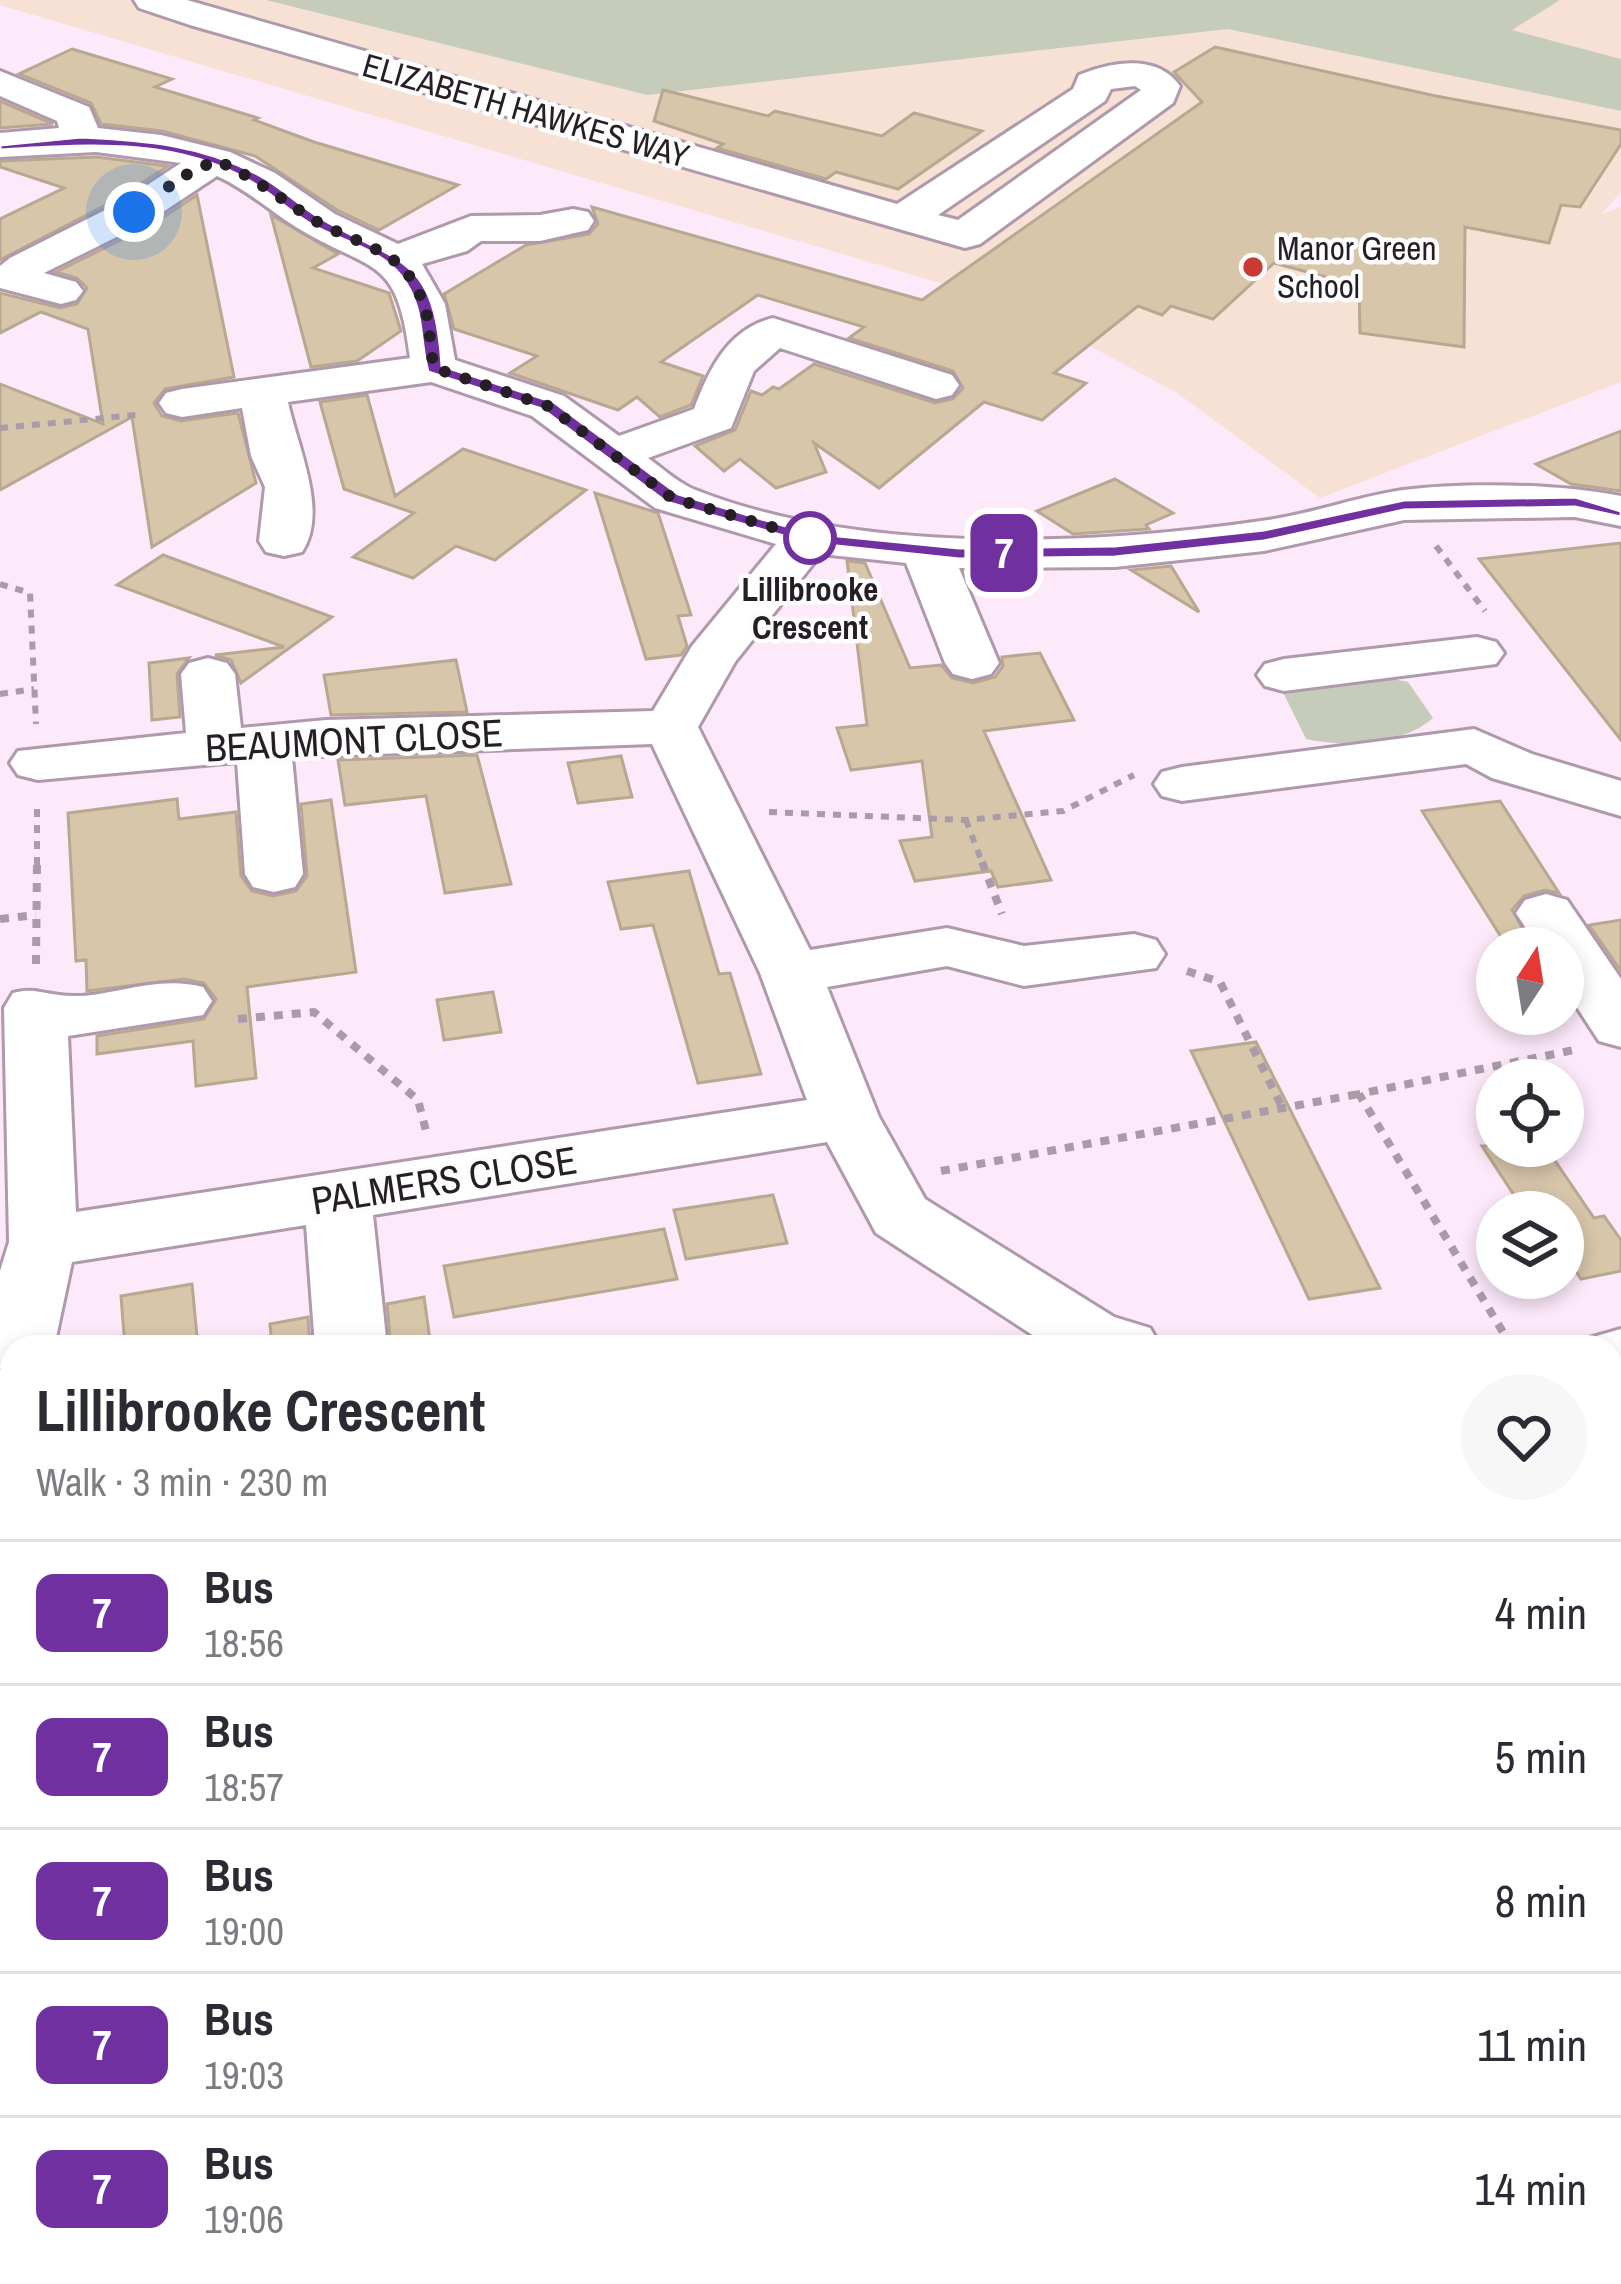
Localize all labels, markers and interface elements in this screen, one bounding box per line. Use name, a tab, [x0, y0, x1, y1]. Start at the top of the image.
street label: ELIZABETH HAWKES WAY	[358, 42, 694, 178]
your location	[104, 182, 164, 242]
place label: Manor Green School	[1277, 226, 1436, 308]
marker: Manor Green School	[1240, 254, 1266, 280]
marker: Lillibrooke Crescent	[785, 513, 835, 563]
line badge: 7	[965, 514, 1043, 592]
text: 7	[994, 525, 1014, 581]
place label: Lillibrooke Crescent	[742, 567, 878, 649]
street label: BEAUMONT CLOSE	[204, 706, 504, 774]
north arrow	[1476, 927, 1584, 1035]
map controls	[1476, 927, 1584, 1299]
button: locate	[1476, 1059, 1584, 1167]
street label: PALMERS CLOSE	[308, 1133, 580, 1227]
button: layers	[1476, 1191, 1584, 1299]
text: Lillibrooke Crescent	[36, 1372, 485, 1449]
button: heart	[1461, 1374, 1587, 1500]
text: Walk · 3 min · 230 m	[36, 1456, 328, 1508]
text: Bus	[204, 1556, 274, 1617]
text: 4 min	[1495, 1582, 1587, 1643]
text: 7	[92, 1585, 112, 1641]
text: 18:56	[204, 1617, 284, 1669]
text: Bus	[204, 1700, 274, 1761]
text: 5 min	[1495, 1726, 1587, 1787]
text: 7	[92, 1729, 112, 1785]
text: 18:57	[204, 1761, 284, 1813]
text: Bus	[204, 1844, 274, 1905]
text: 8 min	[1495, 1870, 1587, 1931]
text: 7	[92, 1873, 112, 1929]
text: 19:00	[204, 1905, 284, 1957]
text: Bus	[204, 1988, 274, 2049]
text: 11 min	[1477, 2014, 1587, 2075]
text: 7	[92, 2017, 112, 2073]
text: 19:03	[204, 2049, 284, 2101]
text: Bus	[204, 2132, 274, 2193]
text: 14 min	[1474, 2158, 1587, 2219]
text: 7	[92, 2161, 112, 2217]
text: 19:06	[204, 2193, 284, 2245]

